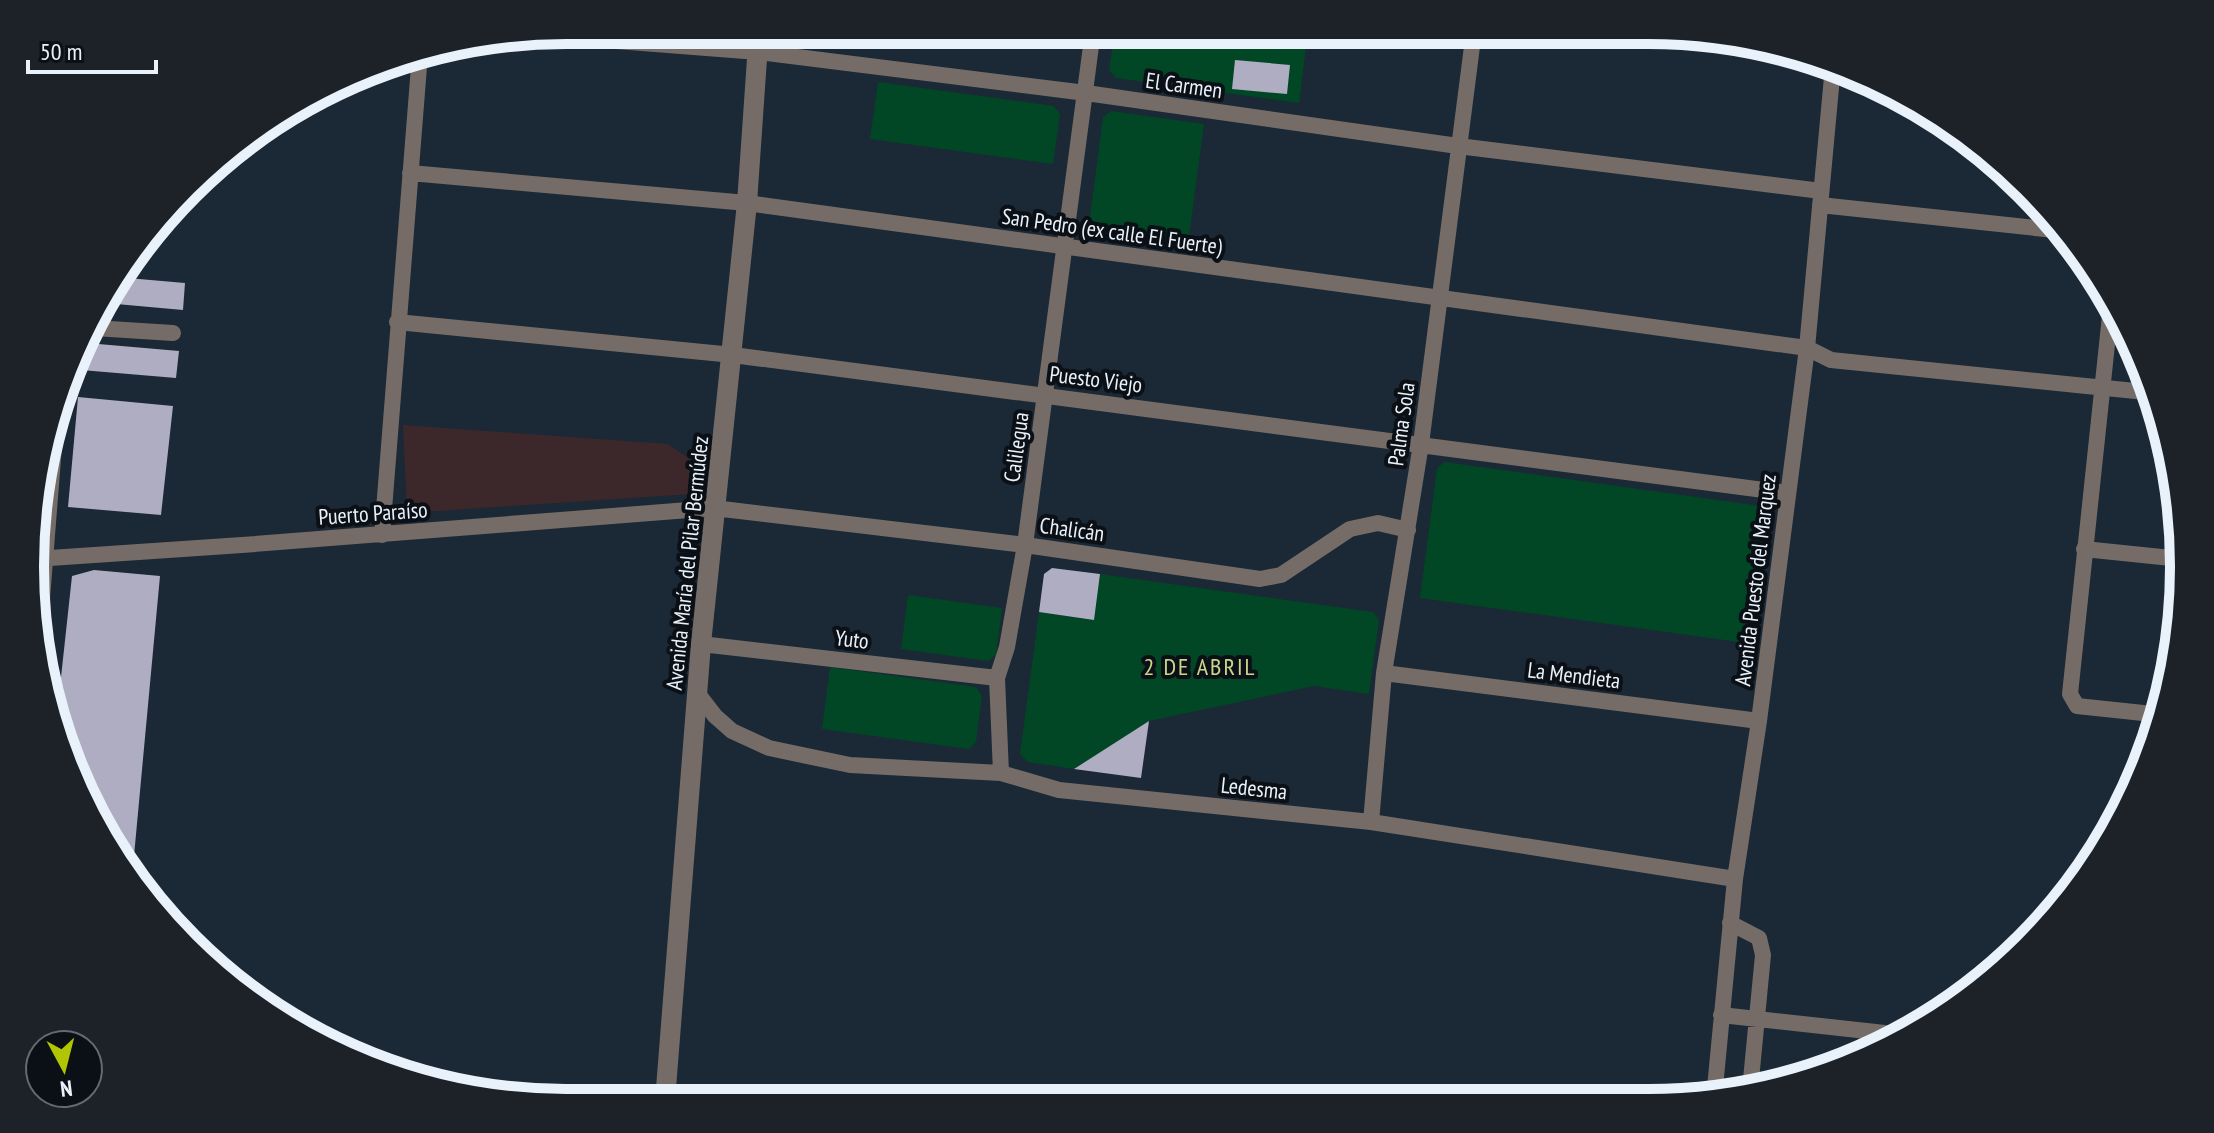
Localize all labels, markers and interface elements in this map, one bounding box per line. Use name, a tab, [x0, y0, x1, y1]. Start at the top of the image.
scale bar	[28, 24, 156, 74]
text: 50 m	[40, 36, 82, 67]
street label: El Carmen	[1144, 66, 1224, 104]
street label: San Pedro (ex calle El Fuerte)	[1000, 202, 1225, 260]
street label: Puesto Viejo	[1048, 359, 1144, 399]
street label: Palma Sola	[1381, 381, 1421, 467]
street label: Calilegua	[997, 410, 1035, 484]
street label: Avenida María del Pilar Bermúdez	[660, 435, 714, 691]
street label: Avenida Puesto del Marquez	[1728, 472, 1782, 688]
street label: Puerto Paraíso	[318, 495, 428, 531]
street label: Chalicán	[1038, 511, 1106, 547]
street label: Yuto	[834, 623, 870, 655]
district label: 2 DE ABRIL	[1144, 651, 1256, 682]
street label: La Mendieta	[1526, 655, 1622, 695]
street label: Ledesma	[1220, 771, 1288, 805]
north arrow	[24, 1029, 104, 1109]
text: N	[59, 1074, 74, 1103]

